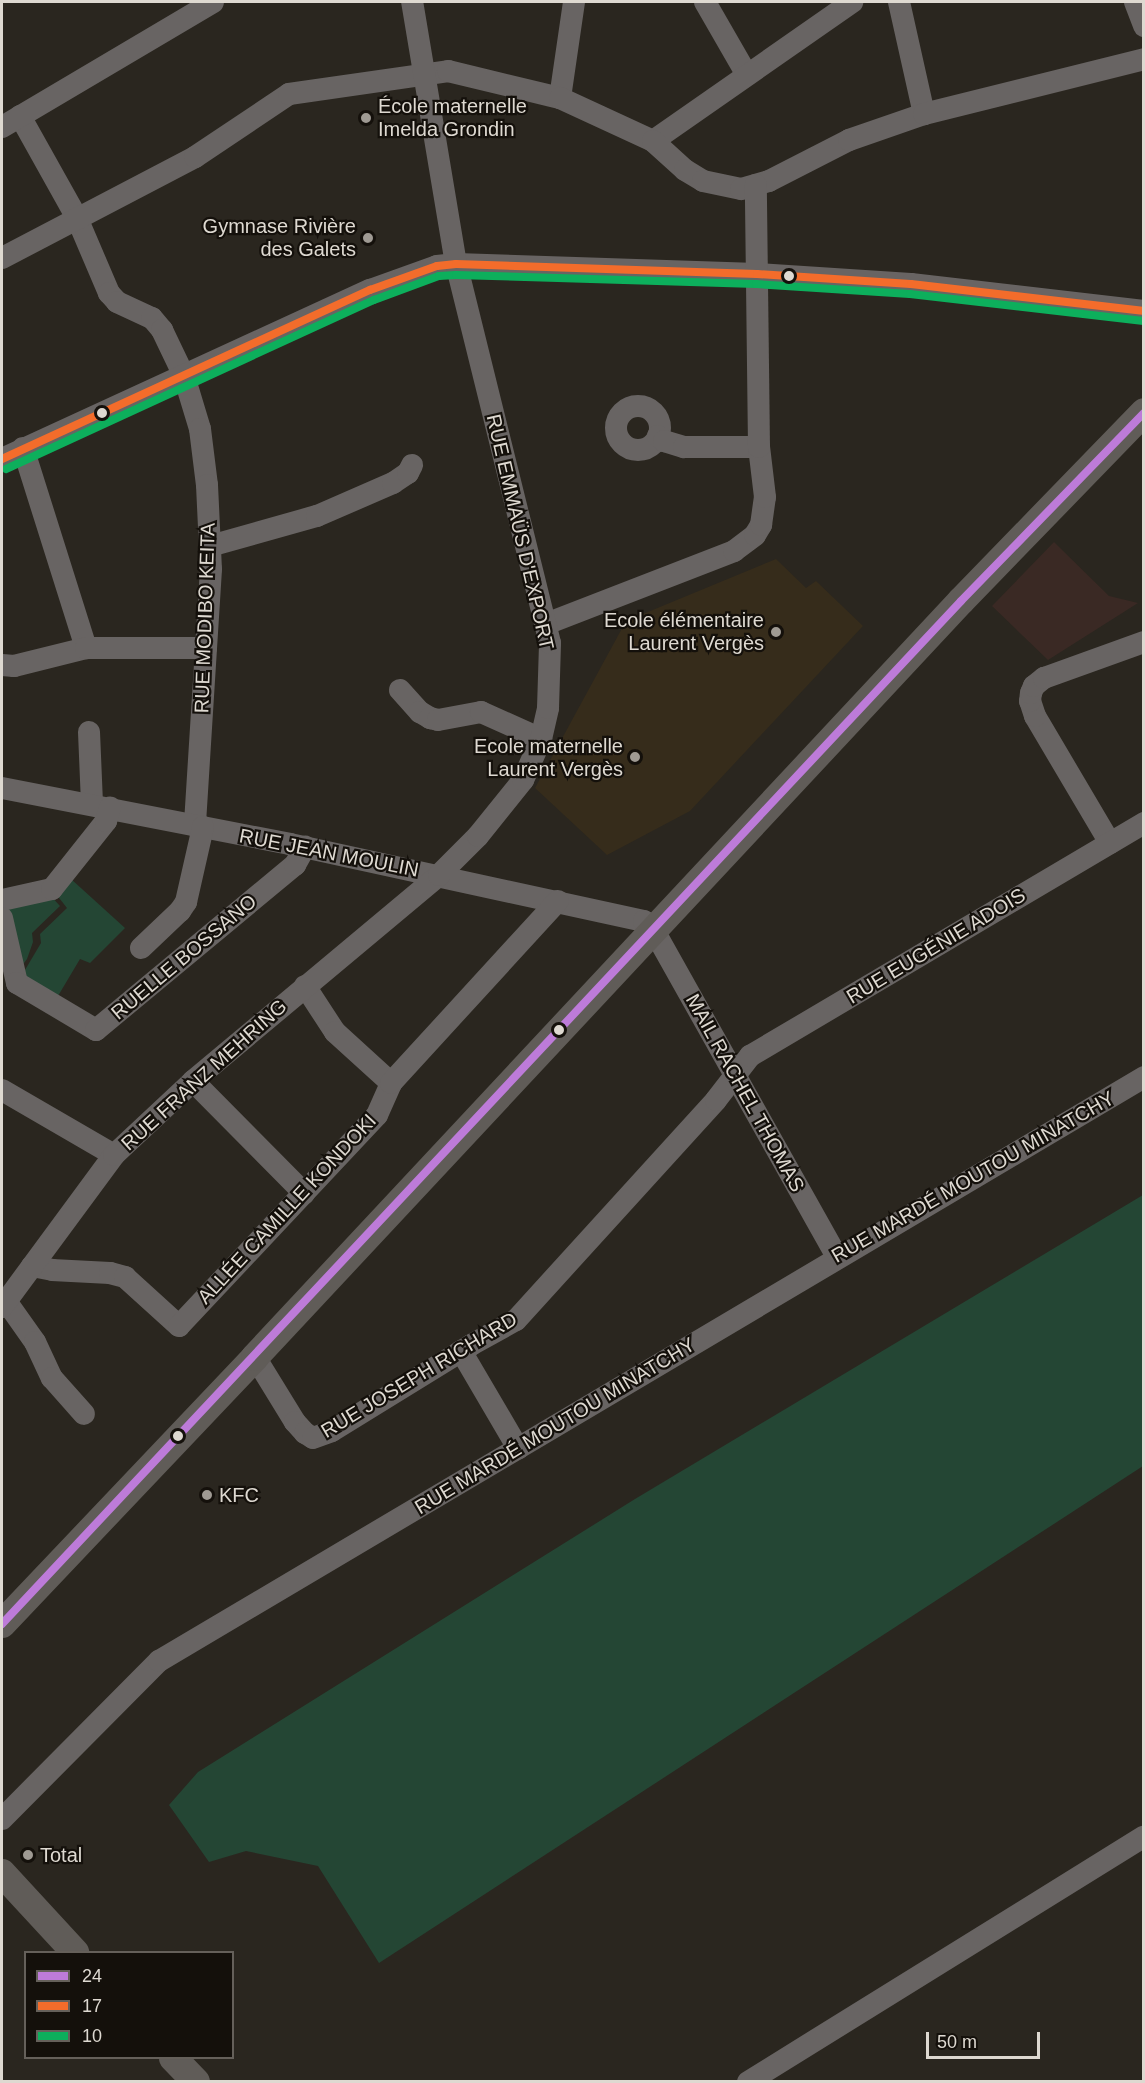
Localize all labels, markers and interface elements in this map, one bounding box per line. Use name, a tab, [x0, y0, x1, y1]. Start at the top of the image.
place label: École maternelle Imelda Grondin	[378, 94, 527, 141]
marker: École maternelle Imelda Grondin	[359, 111, 373, 125]
place label: Gymnase Rivière des Galets	[203, 214, 356, 261]
marker: Gymnase Rivière des Galets	[361, 231, 375, 245]
unlabelled marker	[783, 270, 795, 282]
unlabelled marker	[96, 407, 108, 419]
street label: RUE EMMAÜS D'EXPORT	[481, 412, 559, 652]
street label: RUE MODIBO KEITA	[190, 522, 220, 714]
place label: Ecole élémentaire Laurent Vergès	[604, 608, 764, 655]
marker: Ecole élémentaire Laurent Vergès	[769, 625, 783, 639]
place label: Ecole maternelle Laurent Vergès	[474, 734, 623, 781]
marker: Ecole maternelle Laurent Vergès	[628, 750, 642, 764]
street label: RUE JEAN MOULIN	[237, 824, 421, 882]
street label: RUE EUGÉNIE ADOIS	[842, 883, 1030, 1009]
street label: RUELLE BOSSANO	[106, 889, 262, 1025]
street label: MAIL RACHEL THOMAS	[680, 989, 810, 1197]
street label: RUE FRANZ MEHRING	[116, 994, 292, 1156]
unlabelled marker	[553, 1024, 565, 1036]
street label: RUE MARDÉ MOUTOU MINATCHY	[827, 1086, 1119, 1268]
street label: ALLÉE CAMILLE KONDOKI	[193, 1109, 381, 1309]
street label: RUE JOSEPH RICHARD	[317, 1307, 521, 1443]
street label: RUE MARDÉ MOUTOU MINATCHY	[411, 1333, 699, 1519]
unlabelled marker	[172, 1430, 184, 1442]
place label: KFC	[219, 1483, 259, 1507]
marker: KFC	[200, 1488, 214, 1502]
place label: Total	[40, 1843, 82, 1867]
marker: Total	[21, 1848, 35, 1862]
legend	[24, 1951, 234, 2059]
text: 24	[82, 1966, 102, 1986]
text: 17	[82, 1996, 102, 2016]
scale bar	[929, 2020, 1043, 2058]
text: 10	[82, 2026, 102, 2046]
text: 50 m	[937, 2032, 977, 2052]

